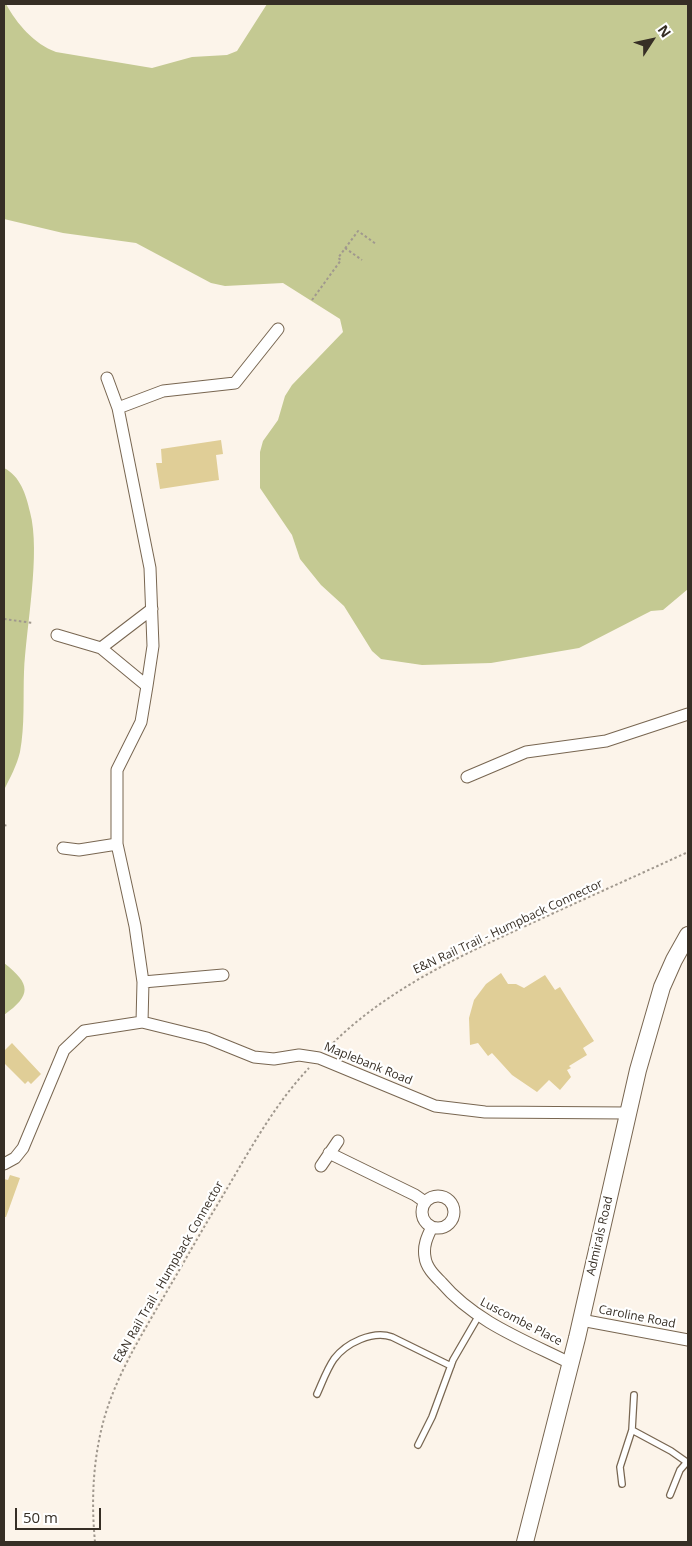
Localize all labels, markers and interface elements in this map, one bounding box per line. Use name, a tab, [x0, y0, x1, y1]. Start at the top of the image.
north arrow	[627, 15, 677, 65]
text: N	[654, 21, 676, 41]
street label: E&N Rail Trail - Humpback Connector	[411, 877, 605, 977]
street label: Maplebank Road	[322, 1040, 414, 1088]
street label: E&N Rail Trail - Humpback Connector	[111, 1179, 227, 1365]
street label: Admirals Road	[584, 1195, 616, 1277]
street label: Luscombe Place	[478, 1295, 564, 1349]
street label: Caroline Road	[597, 1302, 677, 1332]
scale bar	[18, 1498, 104, 1530]
text: 50 m	[23, 1507, 58, 1527]

